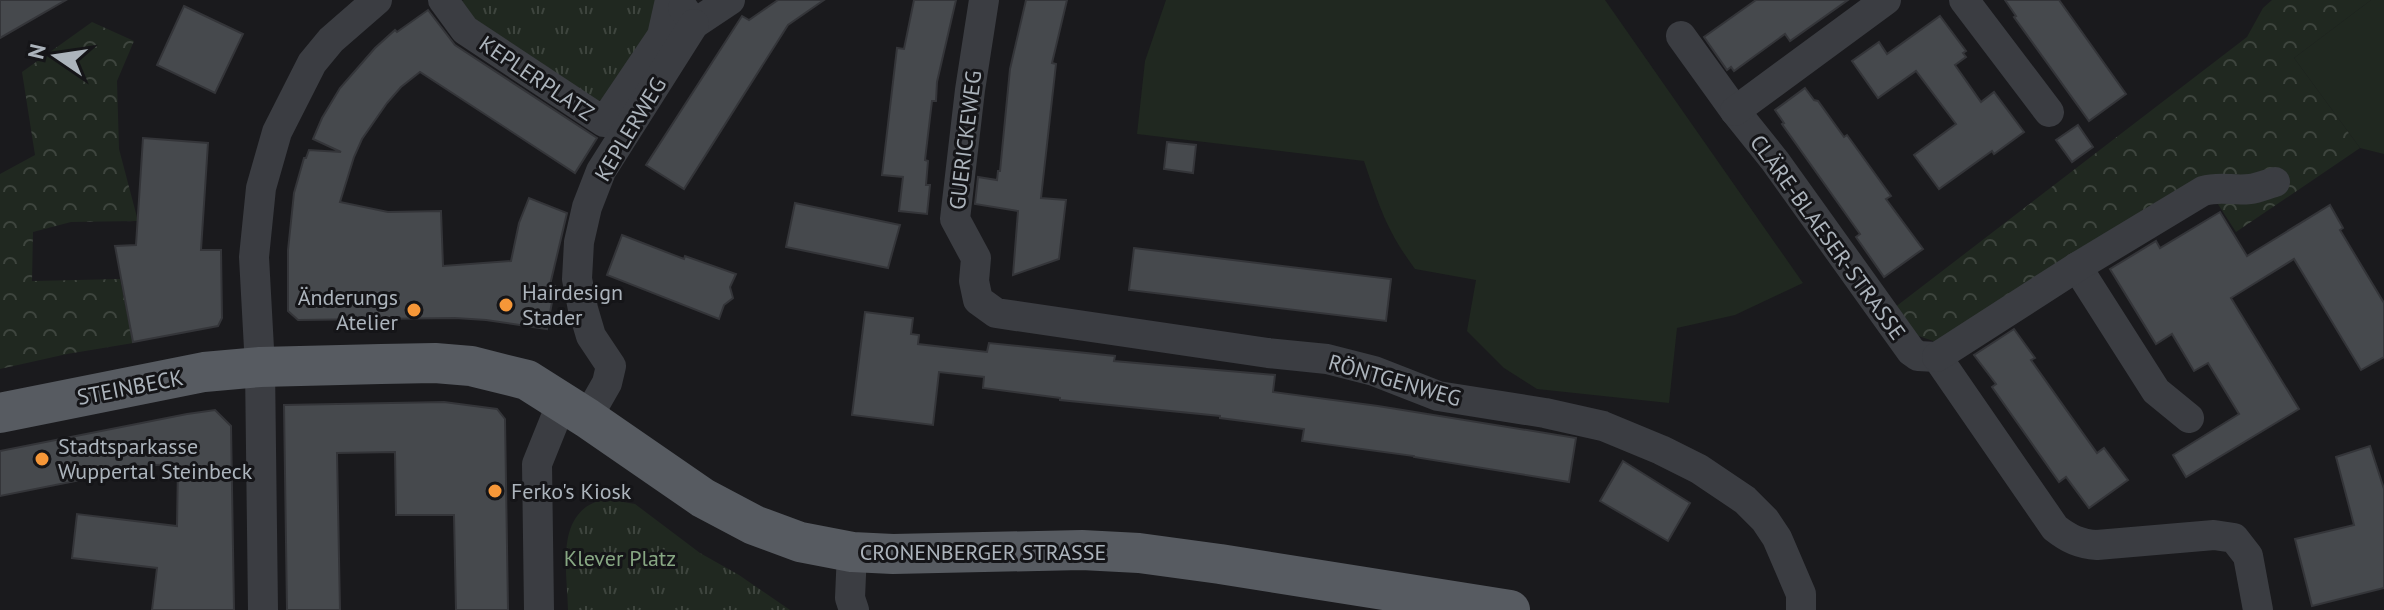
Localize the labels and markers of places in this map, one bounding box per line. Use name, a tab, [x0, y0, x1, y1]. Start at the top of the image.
place label: Hairdesign Stader	[522, 278, 623, 331]
place label: Änderungs Atelier	[298, 283, 399, 336]
marker: Hairdesign Stader	[497, 296, 515, 314]
marker: Änderungs Atelier	[405, 301, 423, 319]
place label: Stadtsparkasse Wuppertal Steinbeck	[58, 432, 253, 485]
marker: Stadtsparkasse Wuppertal Steinbeck	[33, 450, 51, 468]
place label: Ferko's Kiosk	[511, 477, 632, 505]
marker: Ferko's Kiosk	[486, 482, 504, 500]

